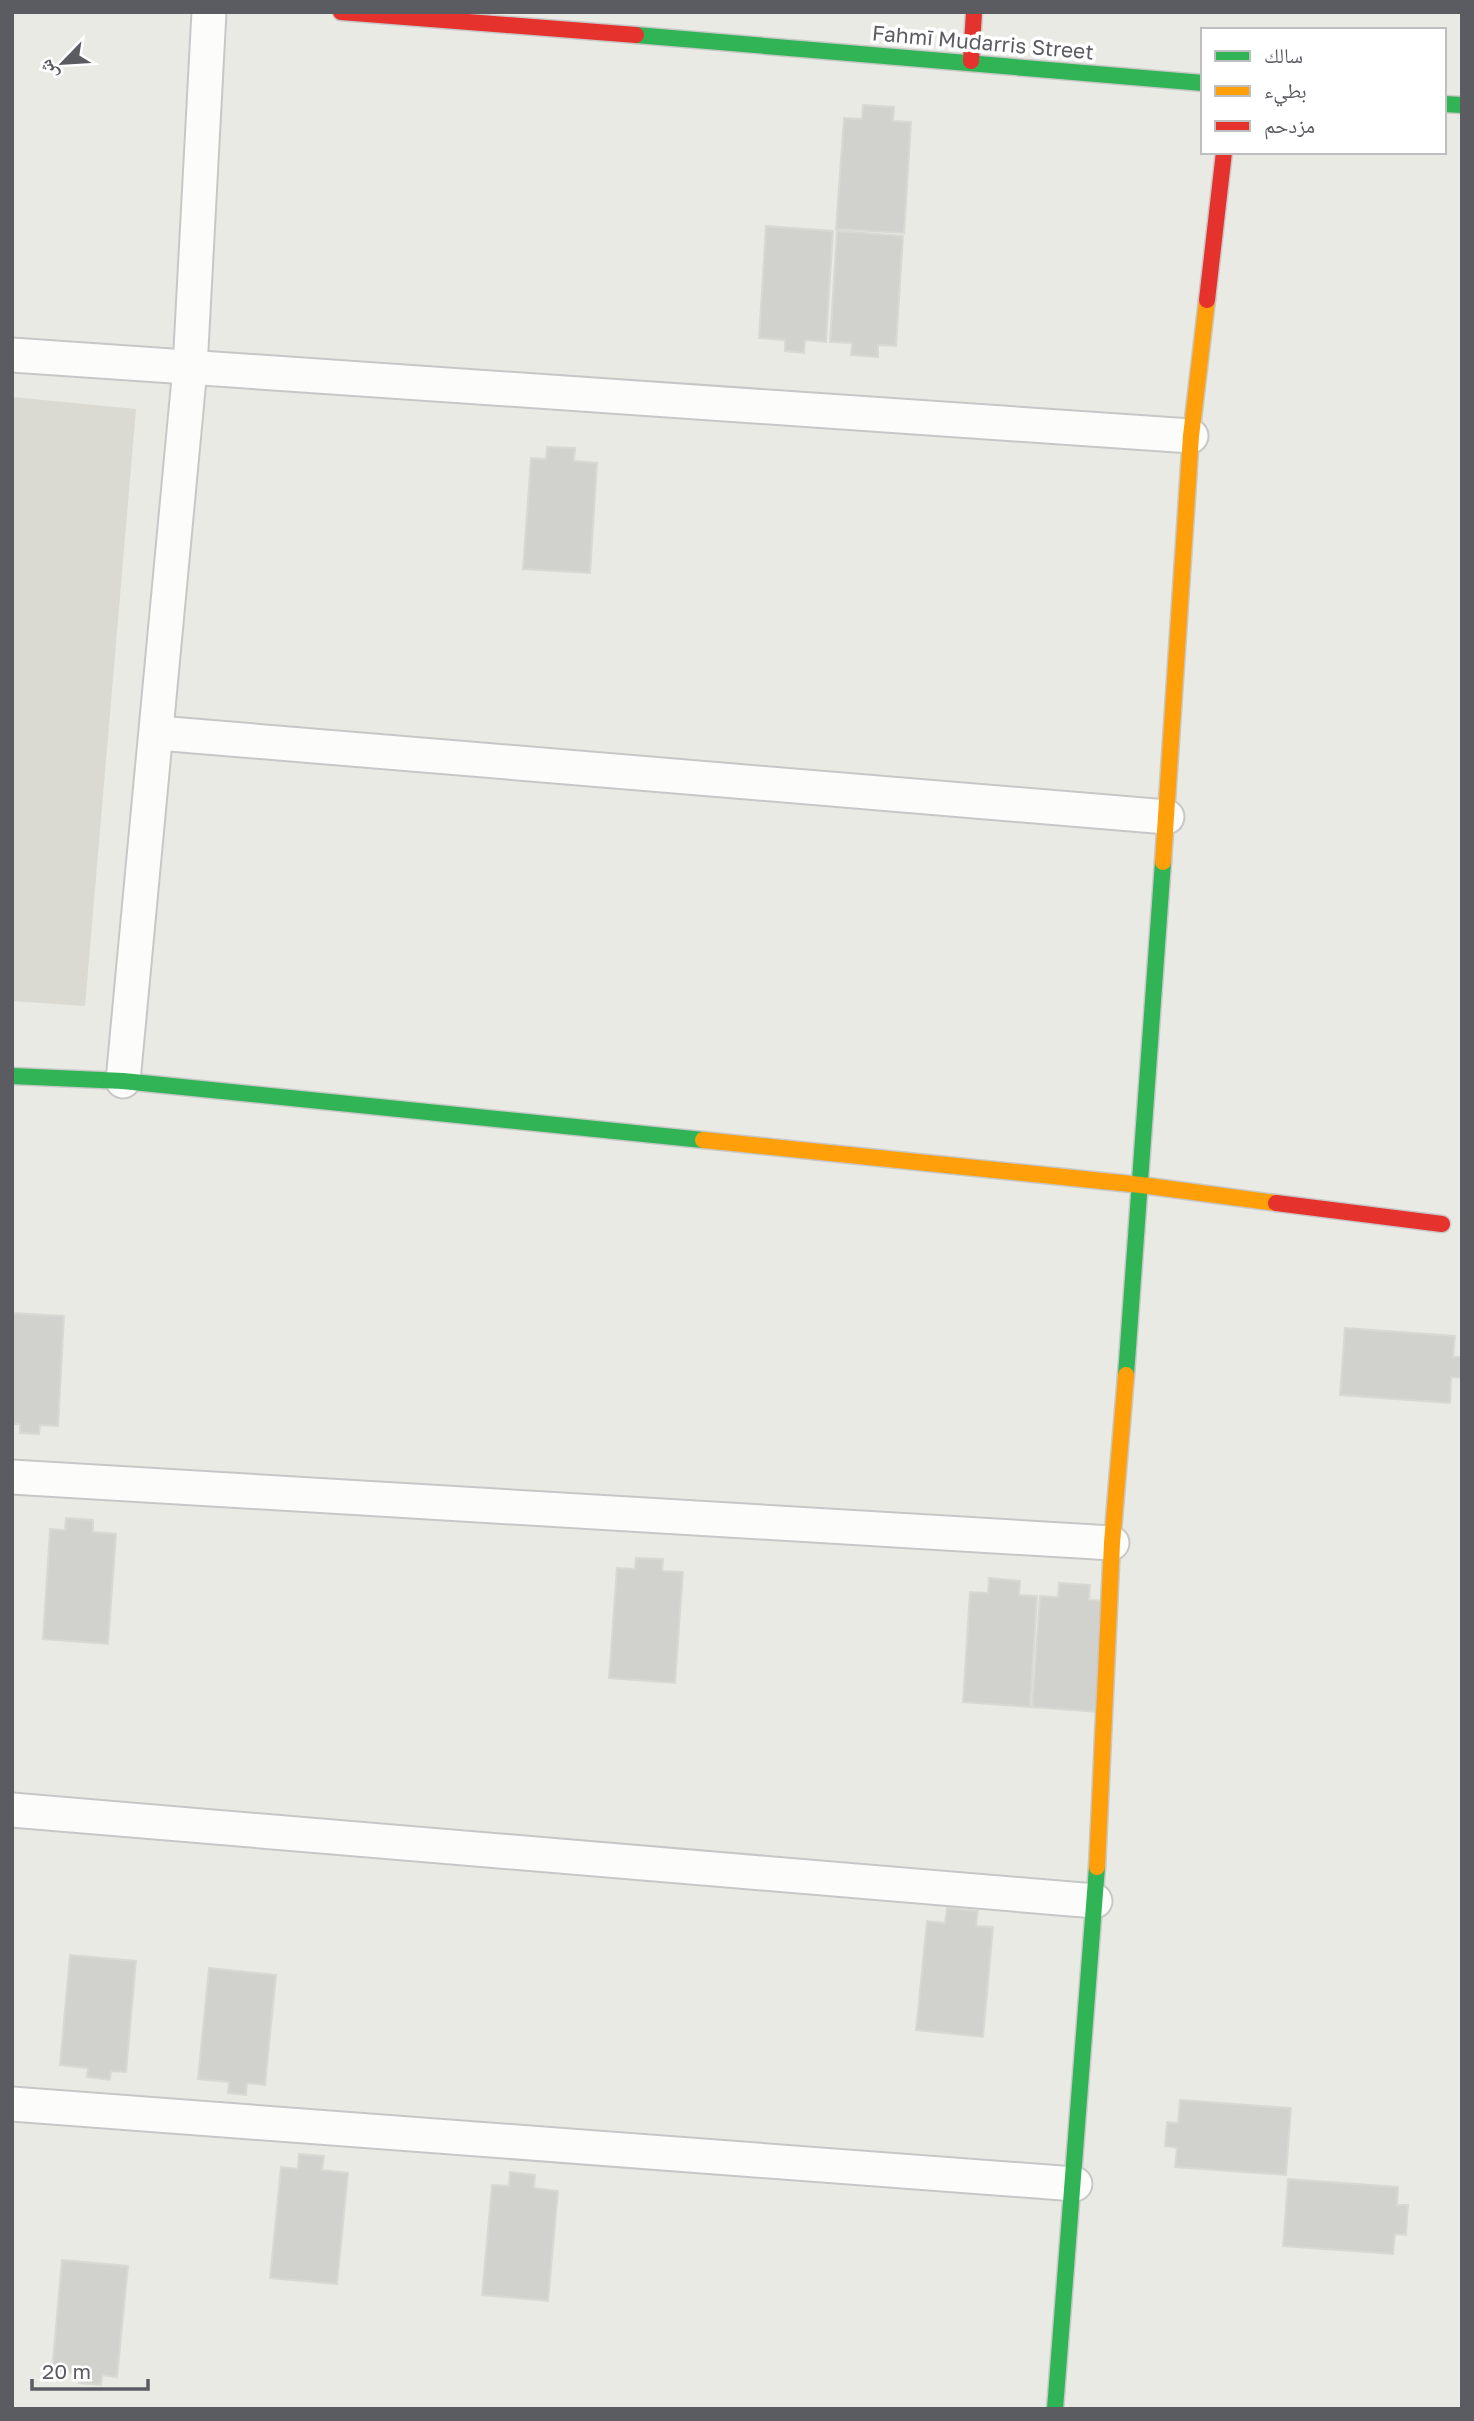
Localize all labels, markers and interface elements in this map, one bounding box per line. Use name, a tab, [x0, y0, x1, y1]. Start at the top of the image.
street label: Fahmī Mudarris Street	[871, 19, 1095, 65]
north arrow	[28, 28, 98, 98]
legend	[1201, 28, 1446, 154]
text: سالك	[1264, 42, 1303, 68]
text: ش	[32, 56, 63, 84]
text: بطيء	[1264, 77, 1307, 107]
text: مزدحم	[1264, 112, 1315, 140]
scale bar	[32, 2348, 147, 2392]
text: 20 m	[42, 2358, 91, 2384]

